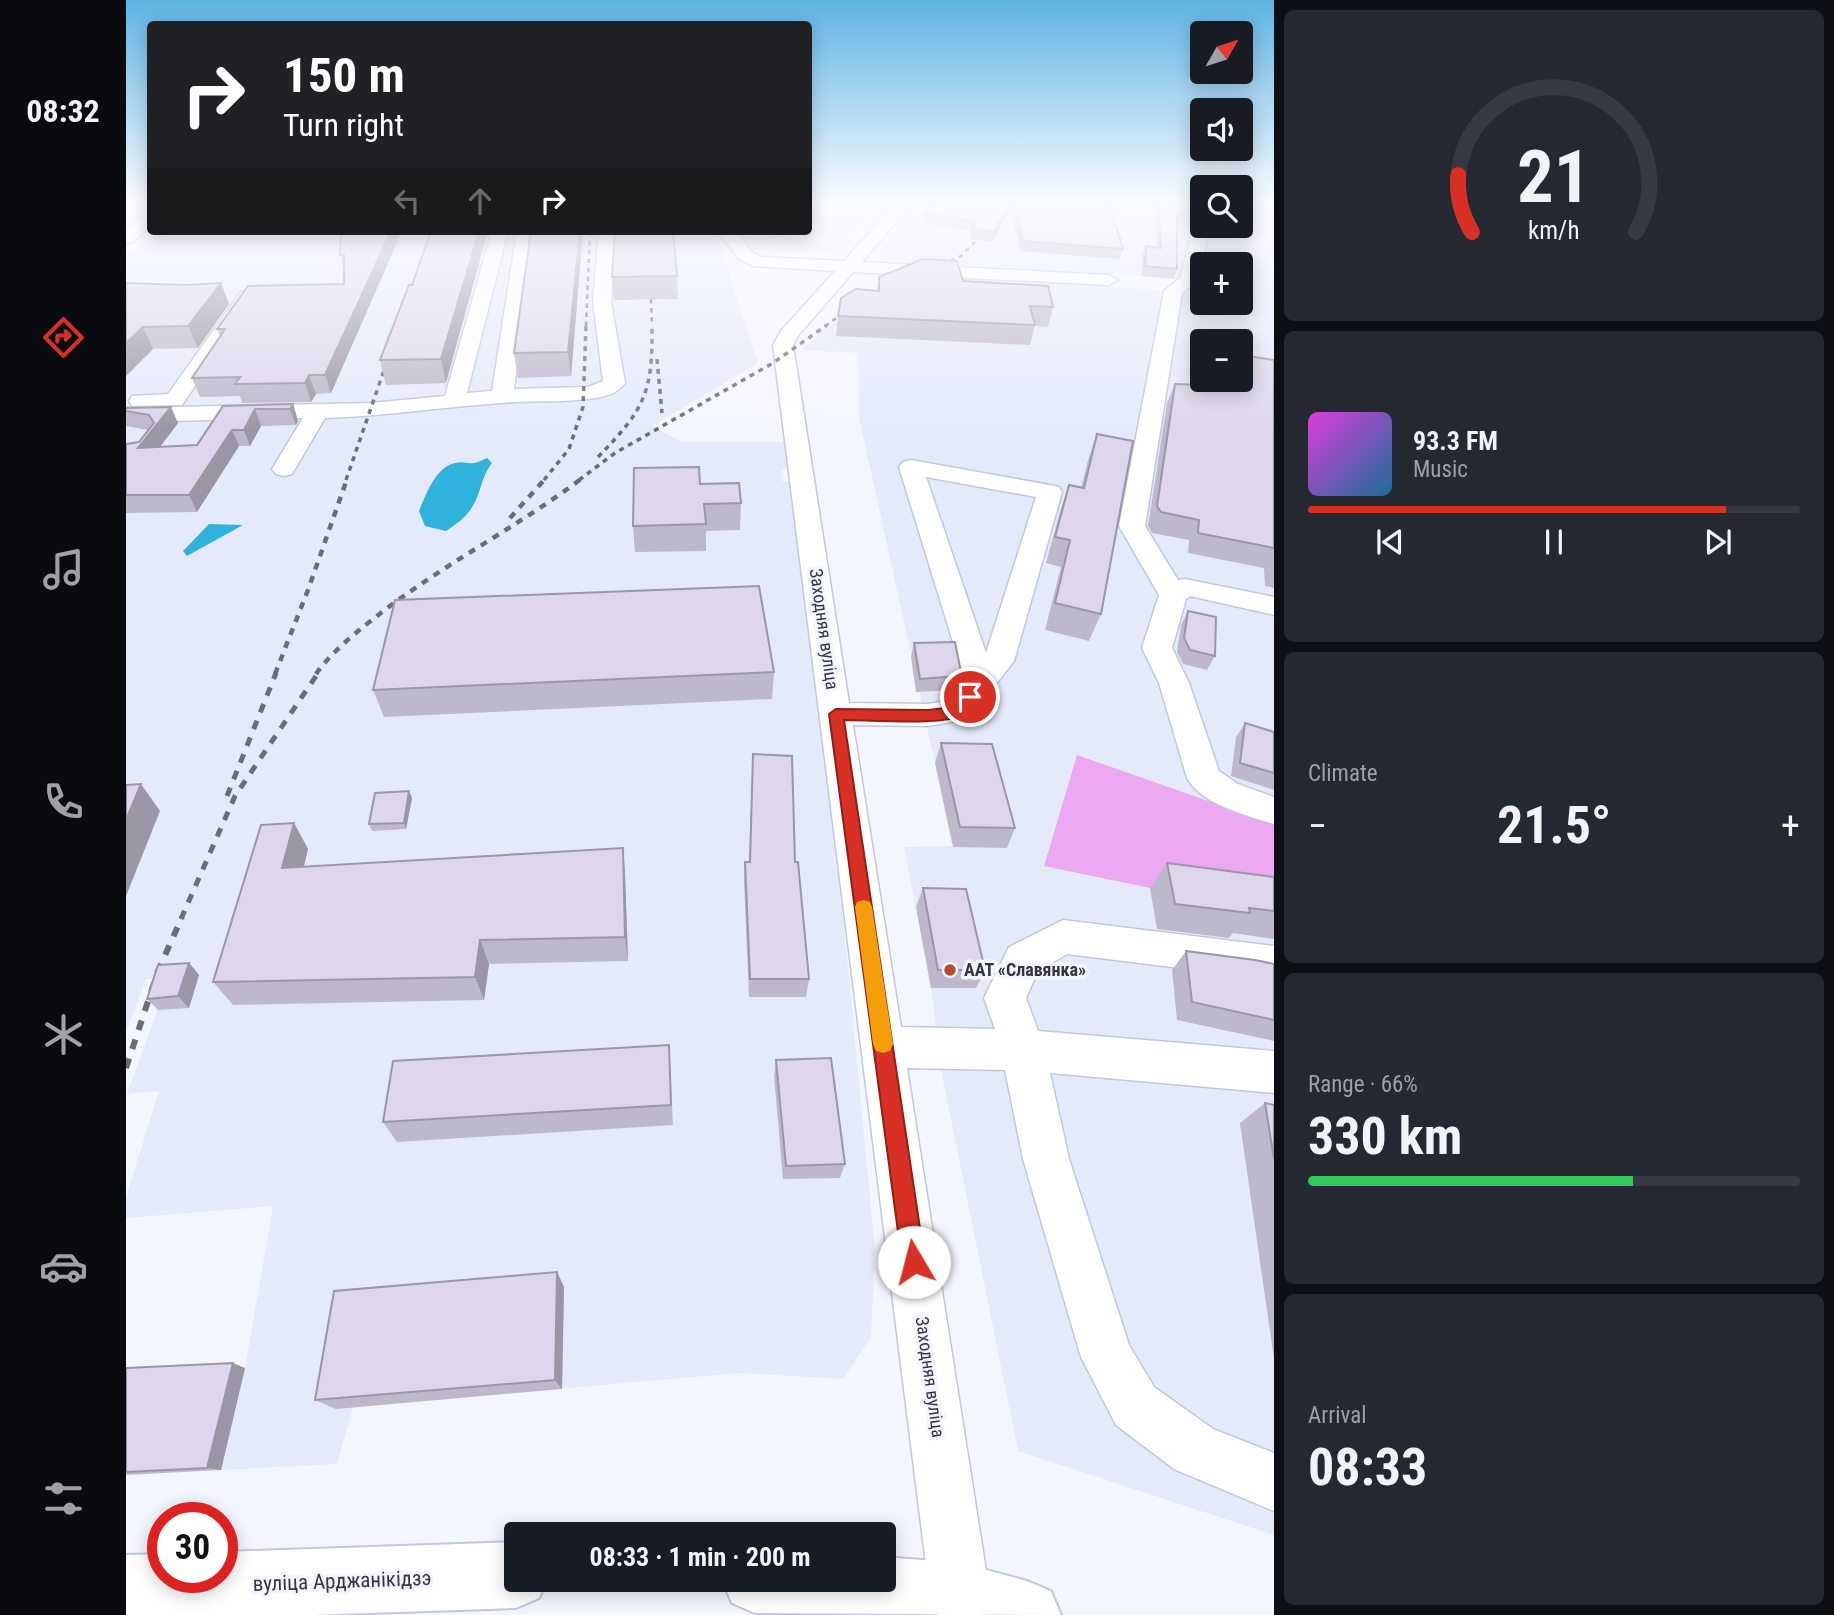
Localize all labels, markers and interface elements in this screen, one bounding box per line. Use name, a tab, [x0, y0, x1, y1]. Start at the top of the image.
north arrow	[1190, 21, 1253, 84]
map controls	[1190, 21, 1253, 392]
text: 150 m	[283, 47, 405, 104]
icon: right	[168, 49, 259, 140]
text: 08:32	[26, 92, 100, 130]
button: sound	[1190, 98, 1253, 161]
text: Turn right	[283, 106, 404, 144]
text: 21	[1517, 134, 1591, 220]
button: search	[1190, 175, 1253, 238]
icon: left	[388, 182, 426, 220]
icon: ahead	[461, 182, 499, 220]
icon: right	[534, 182, 572, 220]
text: km/h	[1528, 215, 1580, 244]
button: +	[1190, 252, 1253, 315]
icon: directions	[39, 313, 88, 362]
button: −	[1190, 329, 1253, 392]
text: 93.3 FM	[1413, 426, 1498, 456]
text: Music	[1413, 456, 1468, 483]
icon: previous	[1371, 523, 1409, 561]
icon: pause	[1535, 523, 1573, 561]
icon: next	[1699, 523, 1737, 561]
icon: music	[39, 545, 88, 594]
street label: Заходняя вуліца	[806, 567, 843, 691]
pin	[940, 667, 1000, 727]
icon: arrive	[951, 678, 989, 716]
text: Climate	[1308, 760, 1378, 787]
icon: phone	[39, 777, 88, 826]
text: 21.5°	[1497, 795, 1611, 856]
text: −	[1308, 804, 1327, 848]
text: +	[1781, 804, 1800, 848]
place label: ААТ «Славянка»	[964, 959, 1086, 980]
marker: ААТ «Славянка»	[942, 962, 958, 978]
icon: climate	[39, 1010, 88, 1059]
text: Range · 66%	[1308, 1071, 1418, 1098]
text: 330 km	[1308, 1106, 1462, 1167]
position arrow	[877, 1225, 951, 1299]
icon: car	[39, 1242, 88, 1291]
street label: Заходняя вуліца	[912, 1315, 949, 1439]
text: Arrival	[1308, 1402, 1367, 1429]
text: 08:33	[1308, 1437, 1427, 1498]
icon: filters	[39, 1474, 88, 1523]
speed limit sign: 30	[147, 1502, 238, 1593]
text: 08:33 · 1 min · 200 m	[590, 1542, 810, 1572]
street label: вуліца Арджанікідзэ	[252, 1566, 432, 1596]

